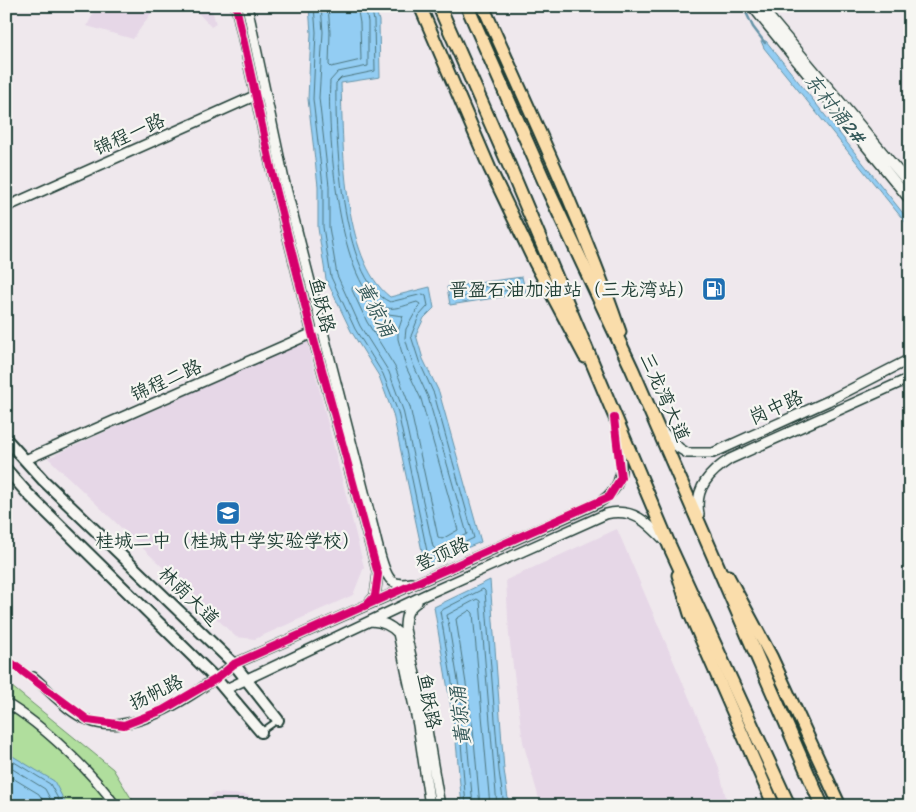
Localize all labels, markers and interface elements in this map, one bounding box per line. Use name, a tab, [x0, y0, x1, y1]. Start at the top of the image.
water label: 东村涌2#	[799, 68, 872, 150]
street label: 锦程一路	[90, 108, 168, 160]
street label: 鱼跃路	[304, 275, 340, 335]
fuel station icon: 晋盈石油加油站（三龙湾站）	[701, 276, 727, 302]
water label: 黄猄涌	[351, 277, 401, 342]
place label: 晋盈石油加油站（三龙湾站）	[449, 278, 696, 301]
street label: 三龙湾大道	[635, 349, 695, 445]
street label: 锦程二路	[127, 354, 205, 406]
street label: 岗中路	[745, 385, 807, 429]
school or university icon: 桂城二中（桂城中学实验学校）	[215, 500, 241, 526]
place label: 桂城二中（桂城中学实验学校）	[95, 529, 361, 552]
street label: 登顶路	[411, 532, 473, 576]
street label: 林荫大道	[154, 561, 224, 631]
street label: 扬帆路	[125, 669, 187, 715]
street label: 鱼跃路	[412, 671, 446, 731]
water label: 黄猄涌	[445, 684, 475, 747]

